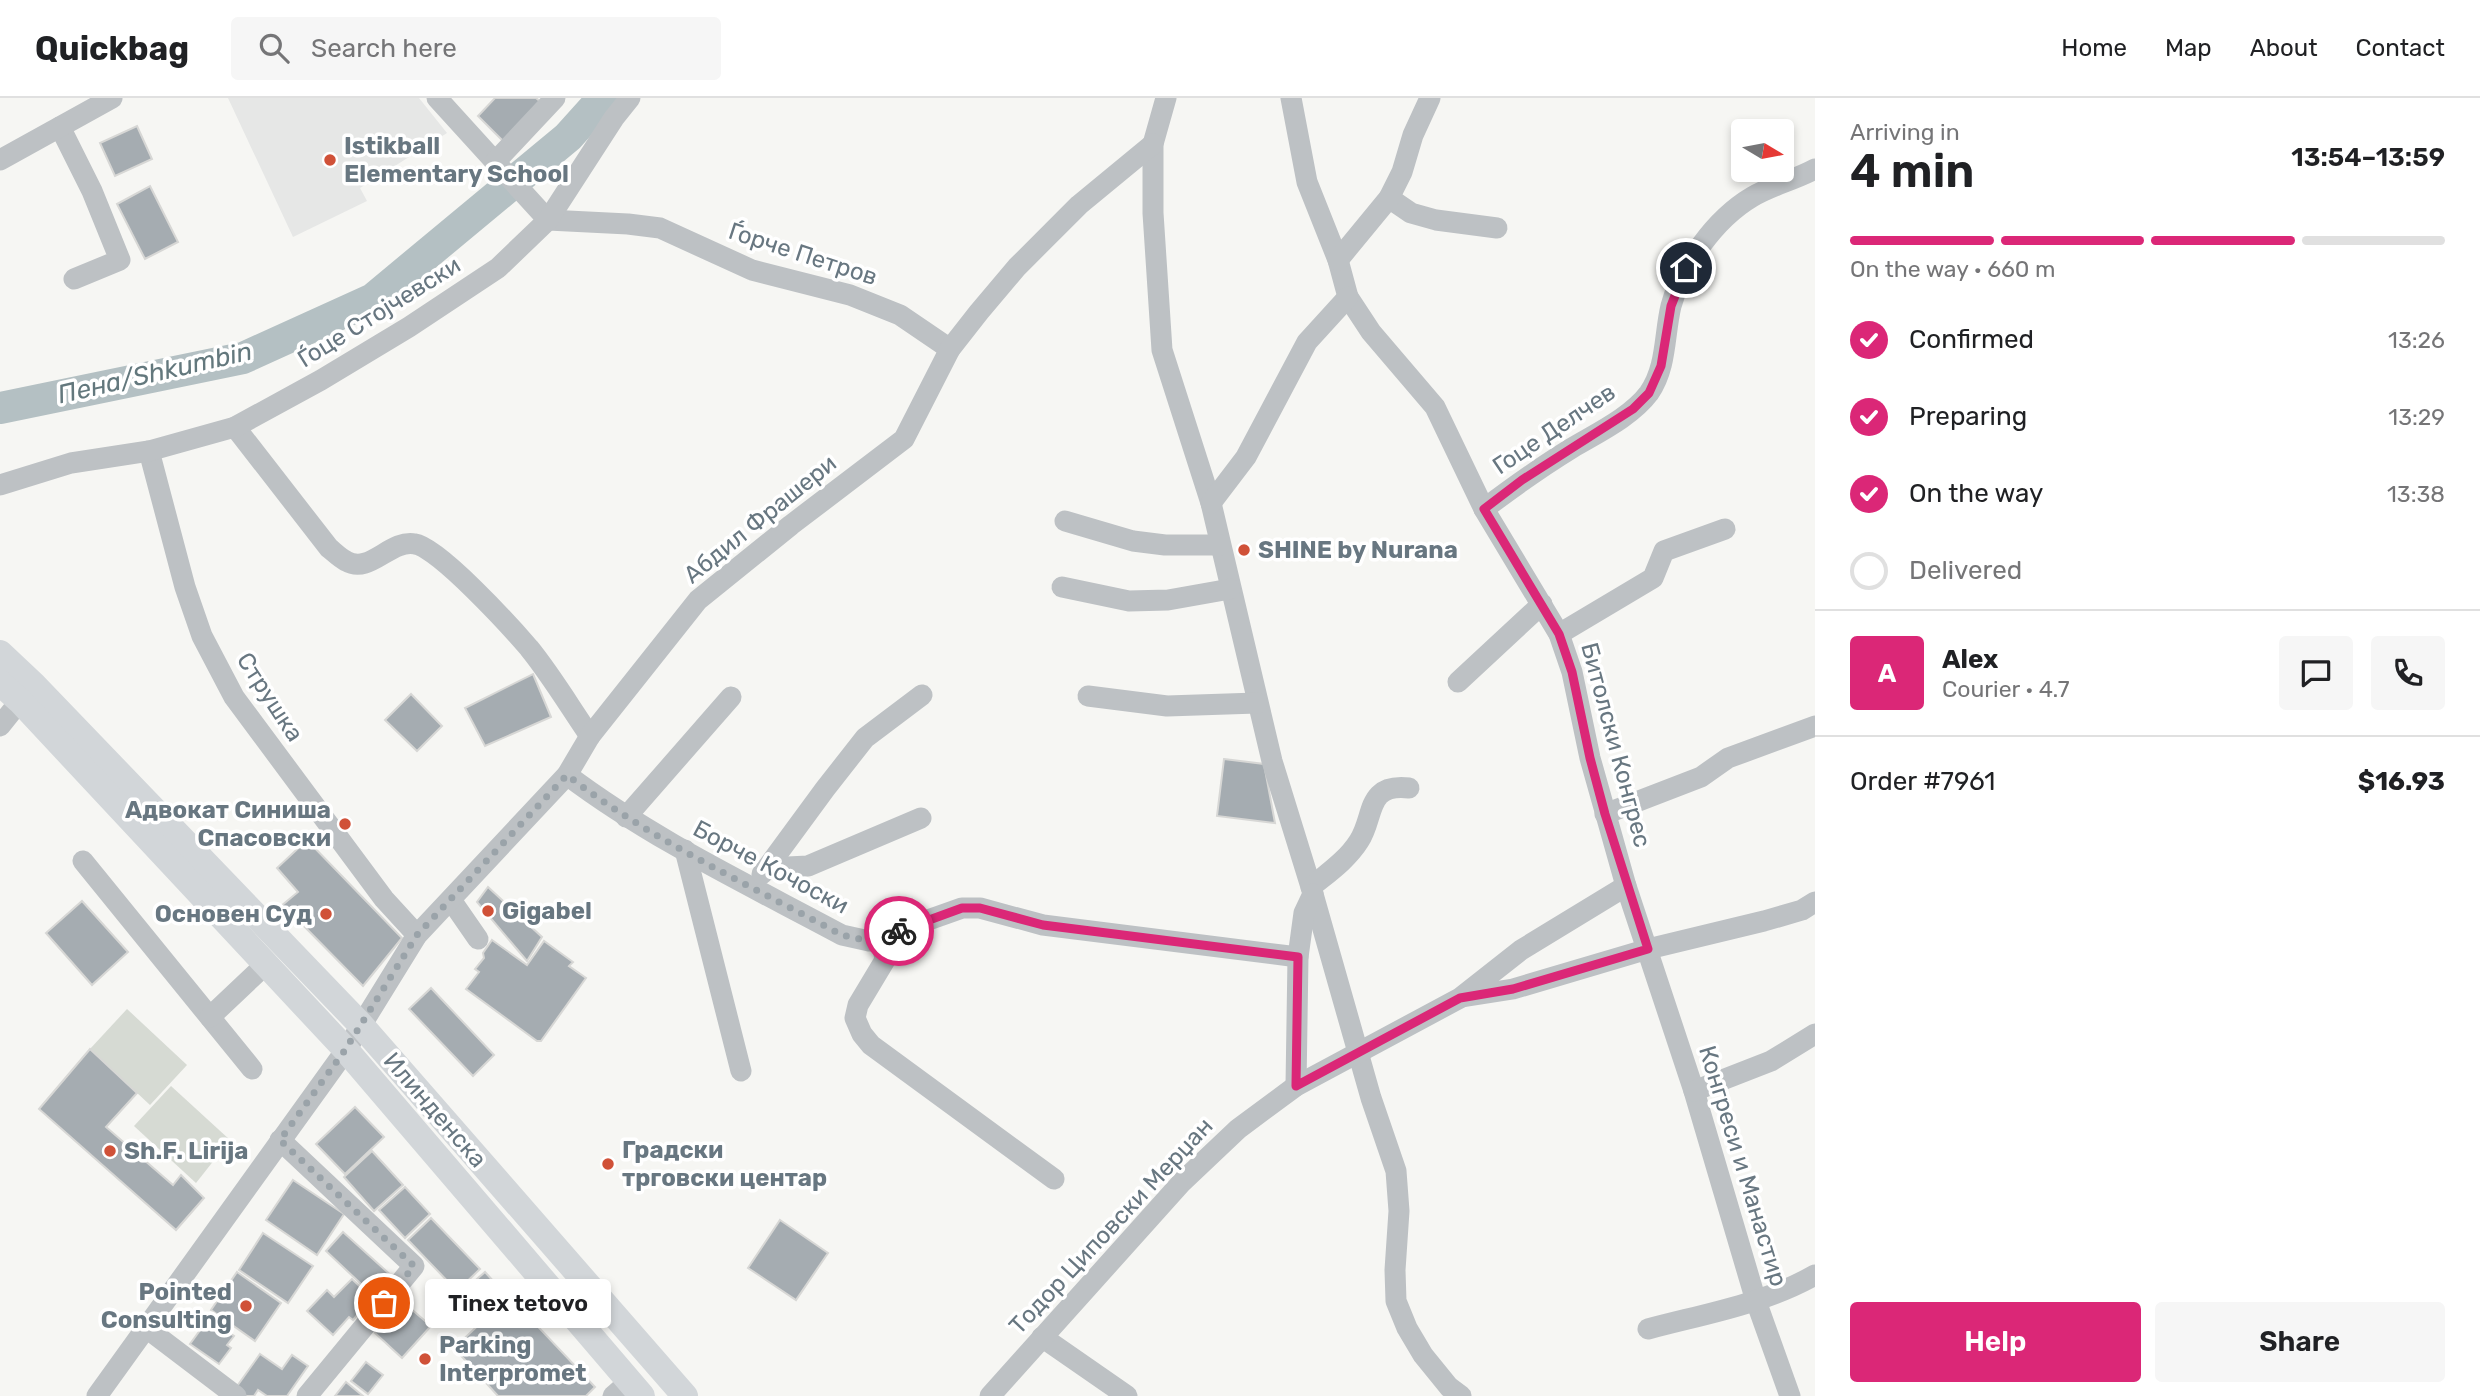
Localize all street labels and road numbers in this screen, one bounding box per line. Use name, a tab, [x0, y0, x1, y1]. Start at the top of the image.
street label: Ѓорче Петров	[725, 217, 881, 291]
street label: Ѓоце Стојчевски	[293, 251, 465, 373]
street label: Гоце Делчев	[1487, 378, 1621, 480]
street label: Абдил Фрашери	[678, 449, 842, 589]
street label: Битолски Конгрес	[1575, 640, 1657, 850]
street label: Струшка	[231, 647, 309, 747]
street label: Борче Кочоски	[688, 814, 854, 920]
street label: Конгреси и Манастир	[1693, 1042, 1793, 1290]
street label: Илинденска	[378, 1047, 492, 1173]
street label: Тодор Циповски Мерџан	[1004, 1112, 1218, 1340]

